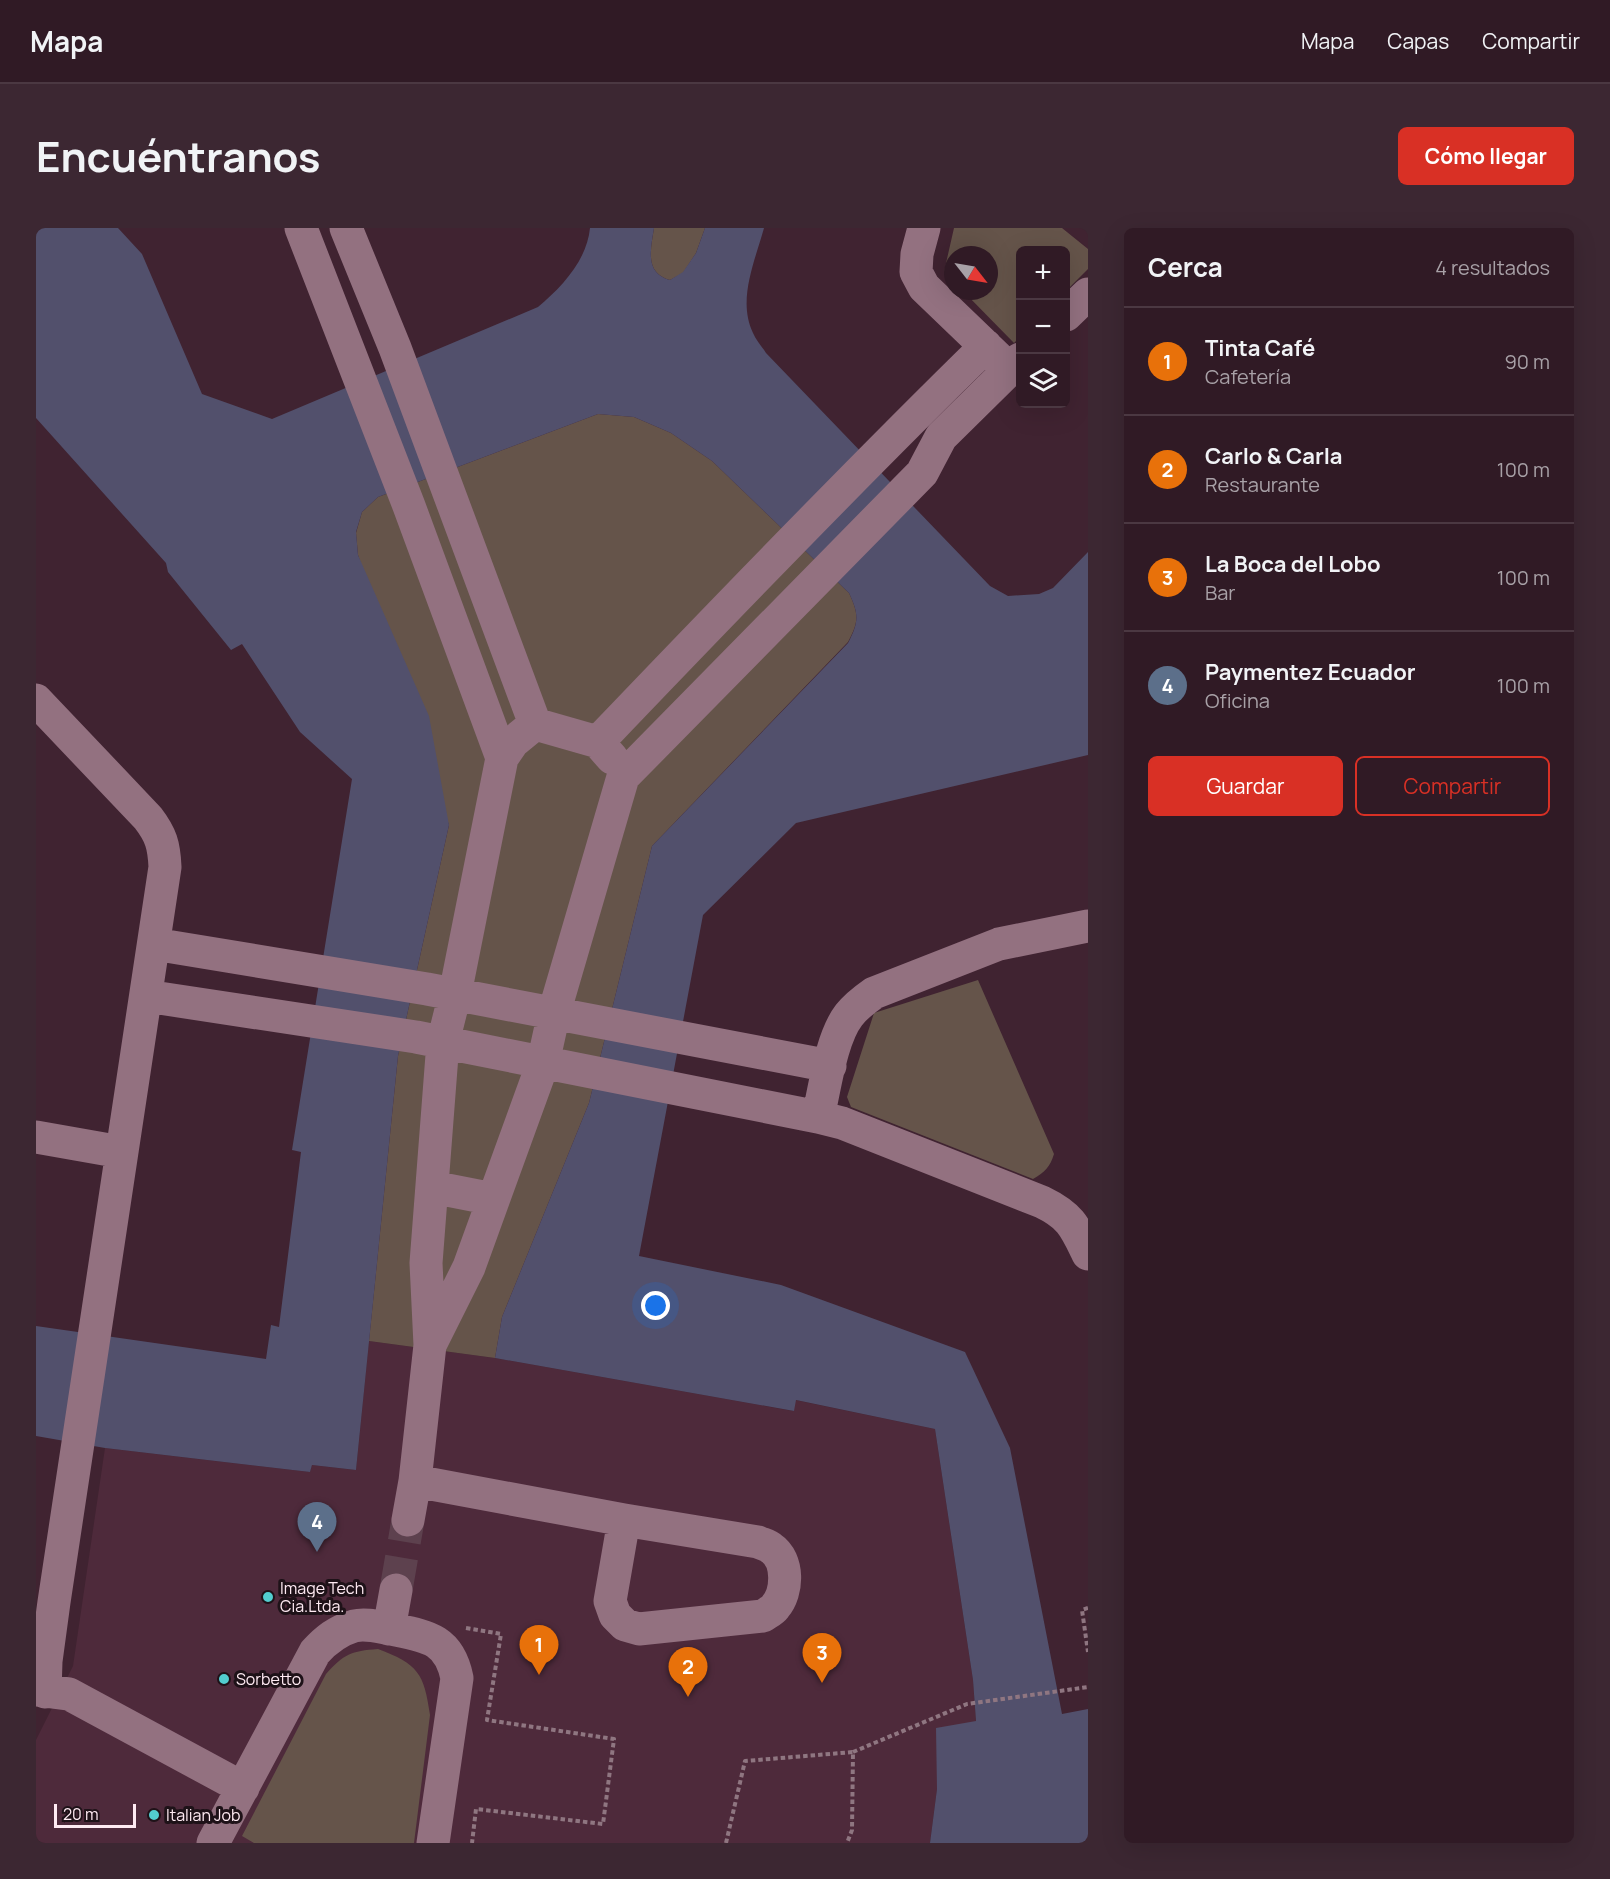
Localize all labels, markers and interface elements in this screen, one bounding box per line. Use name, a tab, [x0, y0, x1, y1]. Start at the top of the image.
text: Mapa	[30, 22, 103, 60]
text: Mapa	[1301, 27, 1354, 55]
text: Capas	[1387, 27, 1449, 55]
text: Compartir	[1482, 27, 1580, 55]
text: Encuéntranos	[36, 127, 321, 185]
button: Cómo llegar	[1398, 127, 1574, 185]
north arrow	[944, 246, 998, 300]
map controls	[1016, 246, 1070, 408]
button: +	[1016, 246, 1070, 300]
text: Cerca	[1148, 249, 1223, 285]
text: 4 resultados	[1435, 254, 1550, 281]
button: −	[1016, 300, 1070, 354]
text: Tinta Café	[1205, 333, 1315, 363]
text: 1	[1163, 348, 1172, 375]
text: 90 m	[1504, 348, 1550, 375]
button: layers	[1016, 354, 1070, 408]
text: Cafetería	[1205, 363, 1291, 390]
text: Carlo & Carla	[1205, 441, 1343, 471]
text: 2	[1162, 456, 1173, 483]
text: 100 m	[1497, 456, 1550, 483]
text: Restaurante	[1205, 471, 1320, 498]
text: La Boca del Lobo	[1205, 549, 1381, 579]
text: 3	[1162, 564, 1173, 591]
text: 100 m	[1497, 564, 1550, 591]
text: Bar	[1205, 579, 1236, 606]
text: Paymentez Ecuador	[1205, 657, 1416, 687]
text: 4	[1161, 672, 1174, 699]
text: 100 m	[1497, 672, 1550, 699]
text: Oficina	[1205, 687, 1270, 714]
button: Guardar	[1148, 756, 1343, 816]
button: Compartir	[1355, 756, 1550, 816]
your location	[641, 1291, 670, 1320]
pin: 4	[298, 1502, 336, 1552]
place label: Image Tech Cia.Ltda.	[280, 1577, 364, 1617]
marker: Image Tech Cia.Ltda.	[261, 1590, 275, 1604]
pin: 1	[520, 1626, 558, 1675]
pin: 3	[802, 1634, 842, 1683]
pin: 2	[668, 1648, 708, 1697]
place label: Sorbetto	[236, 1668, 301, 1690]
marker: Sorbetto	[217, 1672, 231, 1686]
scale bar	[54, 1801, 136, 1828]
text: 20 m	[63, 1803, 99, 1825]
place label: Italian Job	[166, 1804, 240, 1826]
marker: Italian Job	[147, 1808, 161, 1822]

